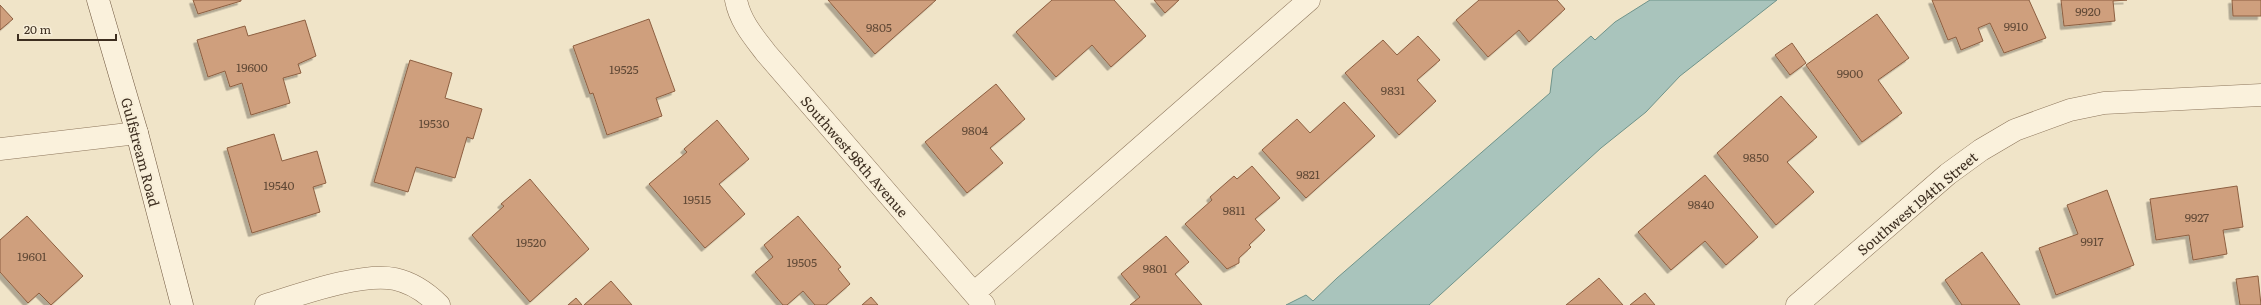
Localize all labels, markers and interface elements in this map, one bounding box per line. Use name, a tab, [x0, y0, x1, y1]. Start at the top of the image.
house number: 9920	[2075, 2, 2101, 20]
scale bar	[18, 16, 116, 42]
house number: 9910	[2004, 17, 2028, 35]
house number: 9805	[866, 18, 892, 36]
text: 20 m	[24, 20, 51, 38]
house number: 19600	[236, 58, 268, 76]
house number: 19525	[609, 60, 639, 78]
house number: 9900	[1837, 64, 1863, 82]
house number: 9831	[1381, 81, 1405, 99]
street label: Southwest 98th Avenue	[797, 91, 913, 221]
street label: Gulfstream Road	[117, 95, 165, 209]
house number: 19530	[419, 114, 449, 132]
house number: 9804	[962, 121, 989, 139]
street label: Southwest 194th Street	[1853, 146, 1982, 259]
house number: 9850	[1743, 148, 1769, 166]
house number: 9821	[1296, 165, 1320, 183]
house number: 19540	[264, 176, 294, 194]
house number: 19515	[683, 190, 711, 208]
house number: 9840	[1688, 195, 1714, 213]
house number: 9811	[1223, 201, 1245, 219]
house number: 9927	[2185, 208, 2209, 226]
house number: 9917	[2080, 232, 2104, 250]
house number: 19520	[516, 233, 546, 251]
house number: 19601	[17, 247, 47, 265]
house number: 19505	[787, 253, 817, 271]
house number: 9801	[1143, 259, 1167, 277]

